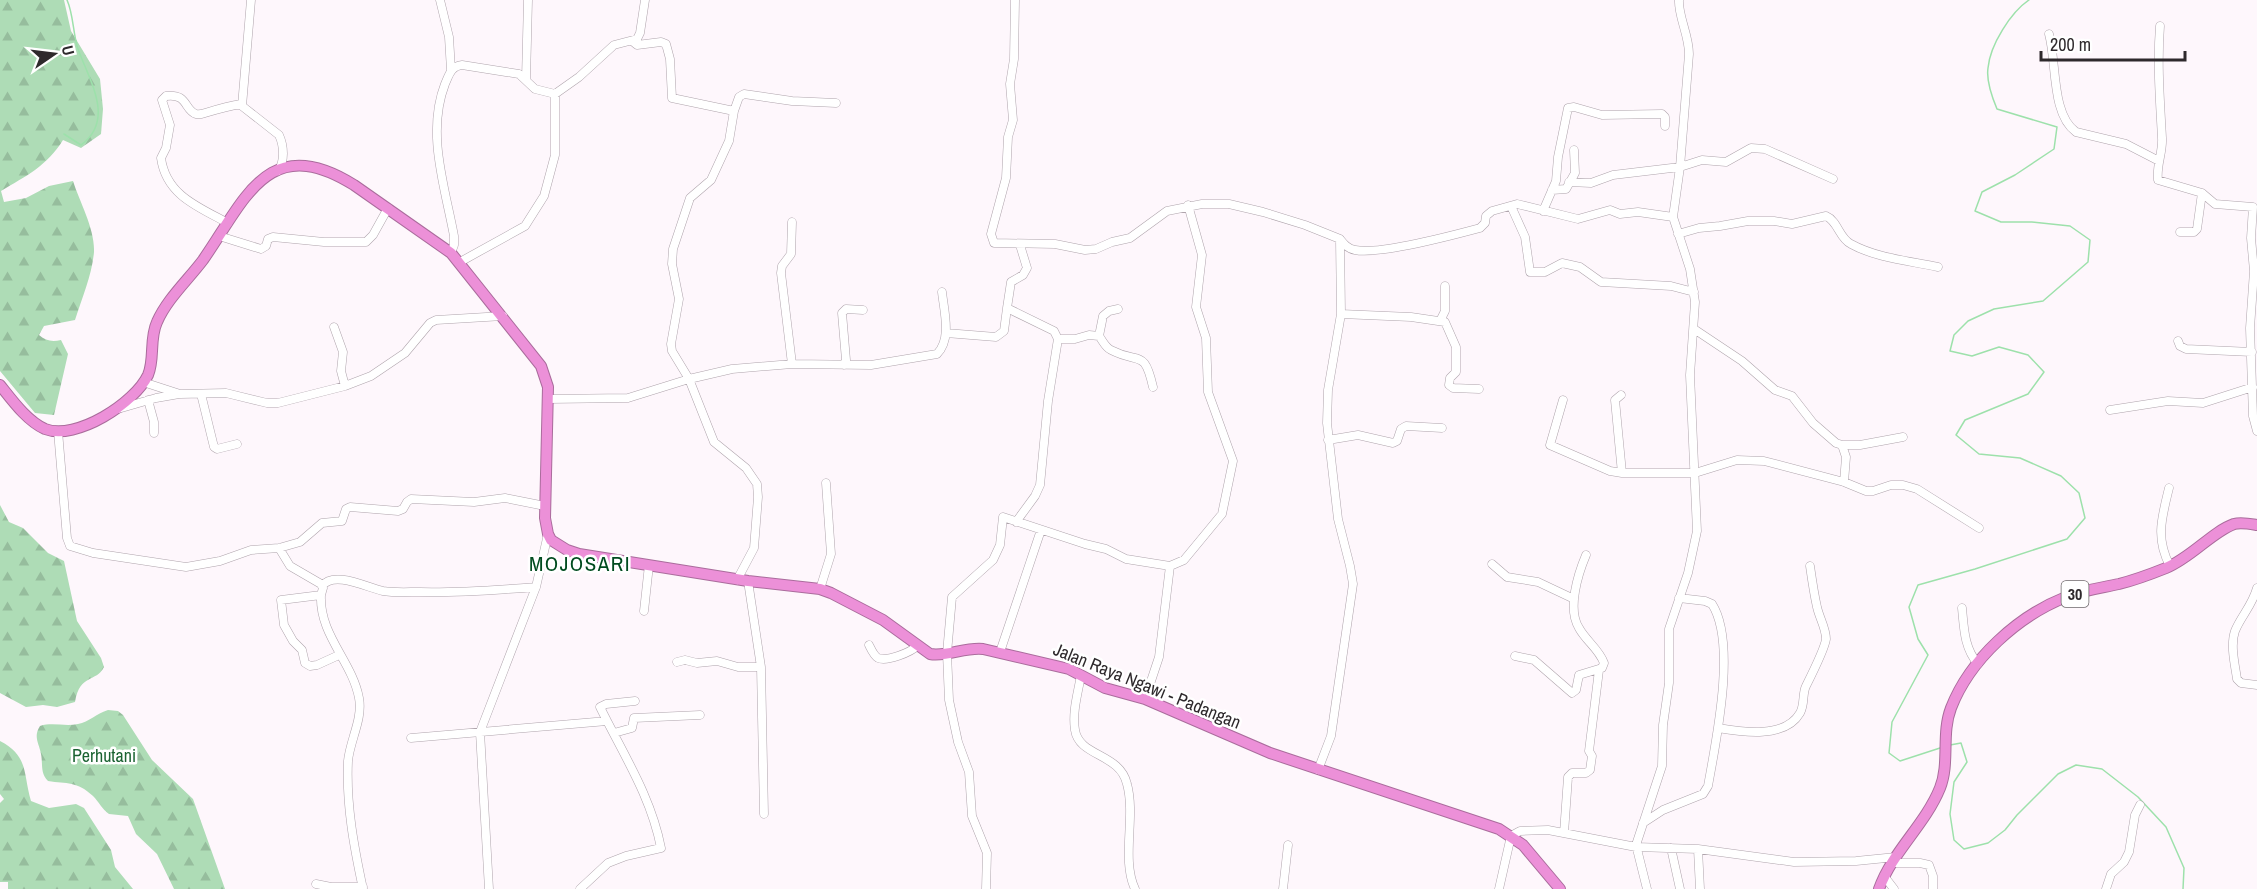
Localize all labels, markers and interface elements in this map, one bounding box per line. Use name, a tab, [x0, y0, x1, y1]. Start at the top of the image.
north arrow	[24, 24, 84, 84]
scale bar	[2041, 24, 2185, 62]
text: 200 m	[2050, 32, 2091, 57]
text: U	[57, 43, 80, 58]
district label: MOJOSARI	[529, 549, 631, 578]
road number: 30	[2062, 581, 2088, 607]
street label: Jalan Raya Ngawi - Padangan	[1050, 636, 1245, 735]
park label: Perhutani	[72, 743, 136, 768]

